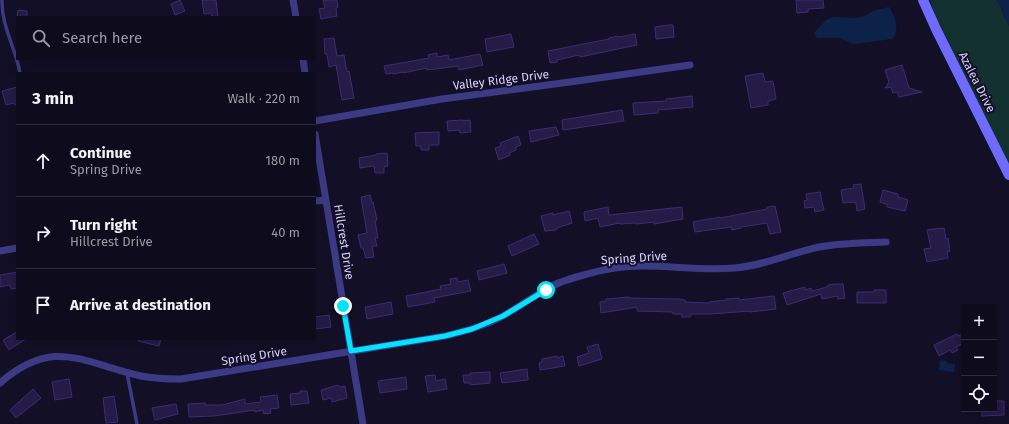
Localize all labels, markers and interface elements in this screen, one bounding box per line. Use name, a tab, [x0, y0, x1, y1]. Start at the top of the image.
search box	[16, 16, 316, 60]
icon: search	[30, 27, 52, 49]
text: Search here	[62, 29, 142, 47]
street label: Azalea Drive	[956, 49, 998, 115]
street label: Valley Ridge Drive	[452, 67, 550, 93]
text: 3 min	[32, 88, 74, 109]
text: Walk · 220 m	[228, 91, 300, 106]
text: Continue	[70, 144, 131, 162]
icon: ahead	[32, 150, 54, 172]
text: 180 m	[265, 153, 300, 168]
text: Spring Drive	[70, 162, 142, 177]
street label: Hillcrest Drive	[331, 203, 357, 281]
text: Turn right	[70, 216, 137, 234]
icon: right	[32, 222, 54, 244]
text: 40 m	[271, 225, 300, 240]
text: Hillcrest Drive	[70, 234, 153, 249]
street label: Spring Drive	[600, 249, 668, 267]
route start	[537, 281, 555, 299]
icon: arrive	[32, 294, 54, 316]
text: Arrive at destination	[70, 296, 211, 314]
route end	[334, 297, 352, 315]
map controls	[961, 304, 997, 412]
button: +	[961, 304, 997, 340]
button: −	[961, 340, 997, 376]
street label: Spring Drive	[220, 344, 288, 368]
button: locate	[961, 376, 997, 412]

